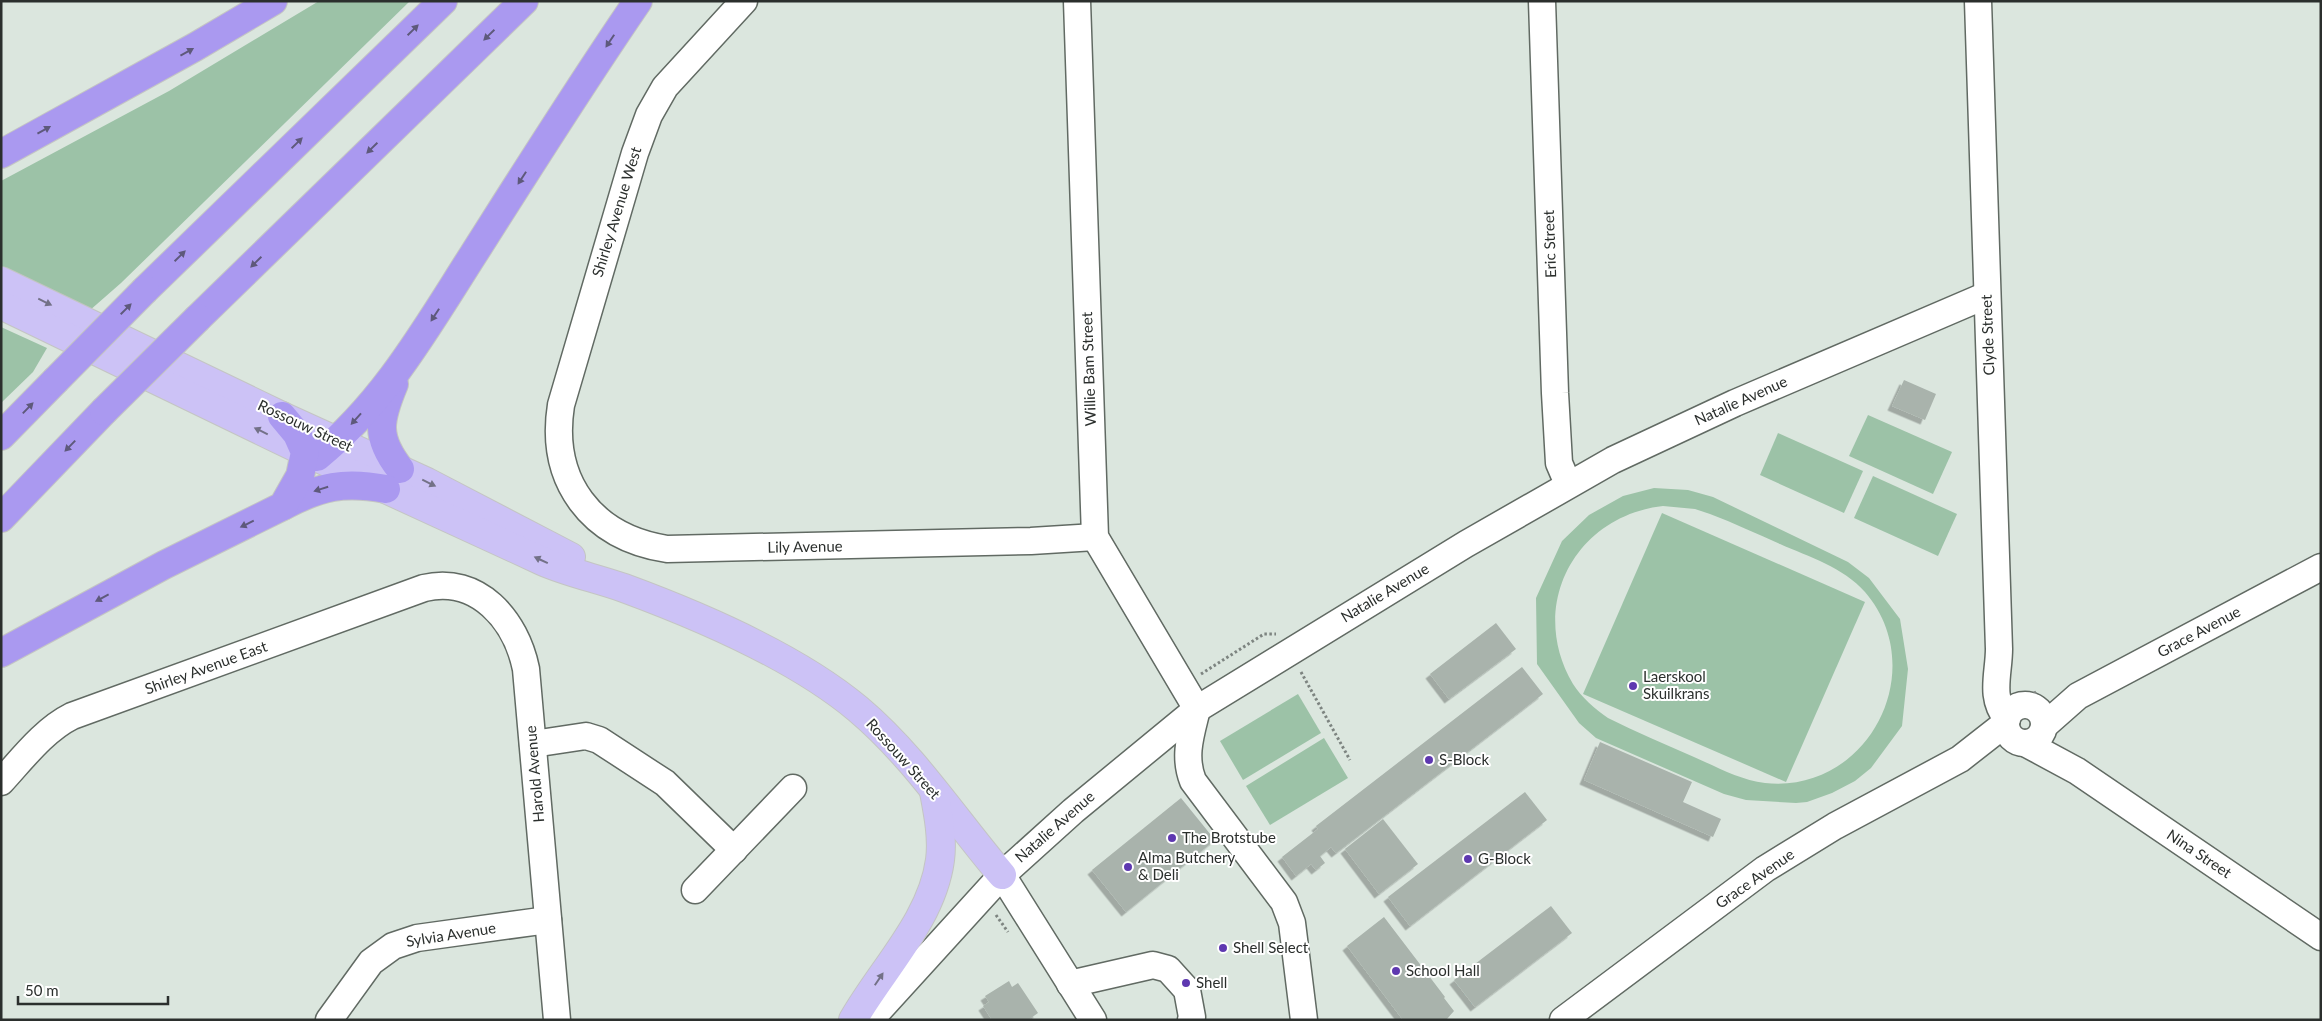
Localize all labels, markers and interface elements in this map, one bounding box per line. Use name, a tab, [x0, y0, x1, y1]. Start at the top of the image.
one-way arrow	[407, 24, 419, 36]
one-way arrow	[483, 29, 495, 41]
one-way arrow	[605, 35, 615, 48]
one-way arrow	[179, 48, 194, 56]
one-way arrow	[37, 126, 51, 135]
one-way arrow	[291, 137, 303, 149]
one-way arrow	[367, 142, 379, 154]
street label: Shirley Avenue West	[588, 144, 645, 279]
one-way arrow	[517, 172, 527, 185]
street label: Eric Street	[1539, 209, 1559, 278]
one-way arrow	[174, 251, 186, 263]
one-way arrow	[250, 256, 262, 268]
street label: Clyde Street	[1977, 294, 1997, 376]
one-way arrow	[38, 298, 52, 306]
one-way arrow	[120, 303, 132, 315]
one-way arrow	[430, 308, 439, 322]
street label: Willie Bam Street	[1077, 311, 1099, 426]
street label: Natalie Avenue	[1691, 372, 1790, 429]
street label: Rossouw Street	[255, 395, 356, 455]
one-way arrow	[22, 403, 34, 415]
one-way arrow	[350, 412, 362, 424]
one-way arrow	[254, 427, 268, 435]
one-way arrow	[64, 440, 76, 452]
one-way arrow	[422, 479, 436, 487]
one-way arrow	[313, 485, 328, 493]
one-way arrow	[240, 520, 254, 528]
street label: Lily Avenue	[767, 536, 843, 556]
one-way arrow	[534, 556, 548, 564]
street label: Natalie Avenue	[1337, 559, 1432, 625]
one-way arrow	[95, 593, 109, 602]
street label: Grace Avenue	[2154, 602, 2243, 661]
street label: Shirley Avenue East	[142, 636, 270, 698]
place label: Laerskool Skuilkrans	[1643, 667, 1709, 702]
marker: Laerskool Skuilkrans	[1627, 680, 1639, 692]
street label: Rossouw Street	[863, 714, 945, 803]
street label: Harold Avenue	[521, 725, 547, 823]
place label: S-Block	[1439, 750, 1489, 768]
marker: S-Block	[1423, 754, 1435, 766]
street label: Natalie Avenue	[1011, 787, 1098, 866]
street label: Nina Street	[2164, 825, 2236, 882]
place label: The Brotstube	[1182, 828, 1276, 846]
marker: The Brotstube	[1166, 832, 1178, 844]
street label: Grace Avenue	[1712, 845, 1797, 912]
place label: Alma Butchery & Deli	[1138, 848, 1235, 883]
place label: G-Block	[1478, 849, 1531, 867]
marker: G-Block	[1462, 853, 1474, 865]
marker: Alma Butchery & Deli	[1122, 861, 1134, 873]
street label: Sylvia Avenue	[405, 918, 497, 950]
place label: Shell Select	[1233, 938, 1309, 956]
marker: Shell Select	[1217, 942, 1229, 954]
place label: School Hall	[1406, 961, 1480, 979]
marker: School Hall	[1390, 965, 1402, 977]
one-way arrow	[875, 972, 884, 985]
place label: Shell	[1196, 973, 1227, 991]
scale bar	[18, 974, 168, 1006]
marker: Shell	[1180, 977, 1192, 989]
text: 50 m	[25, 981, 59, 999]

